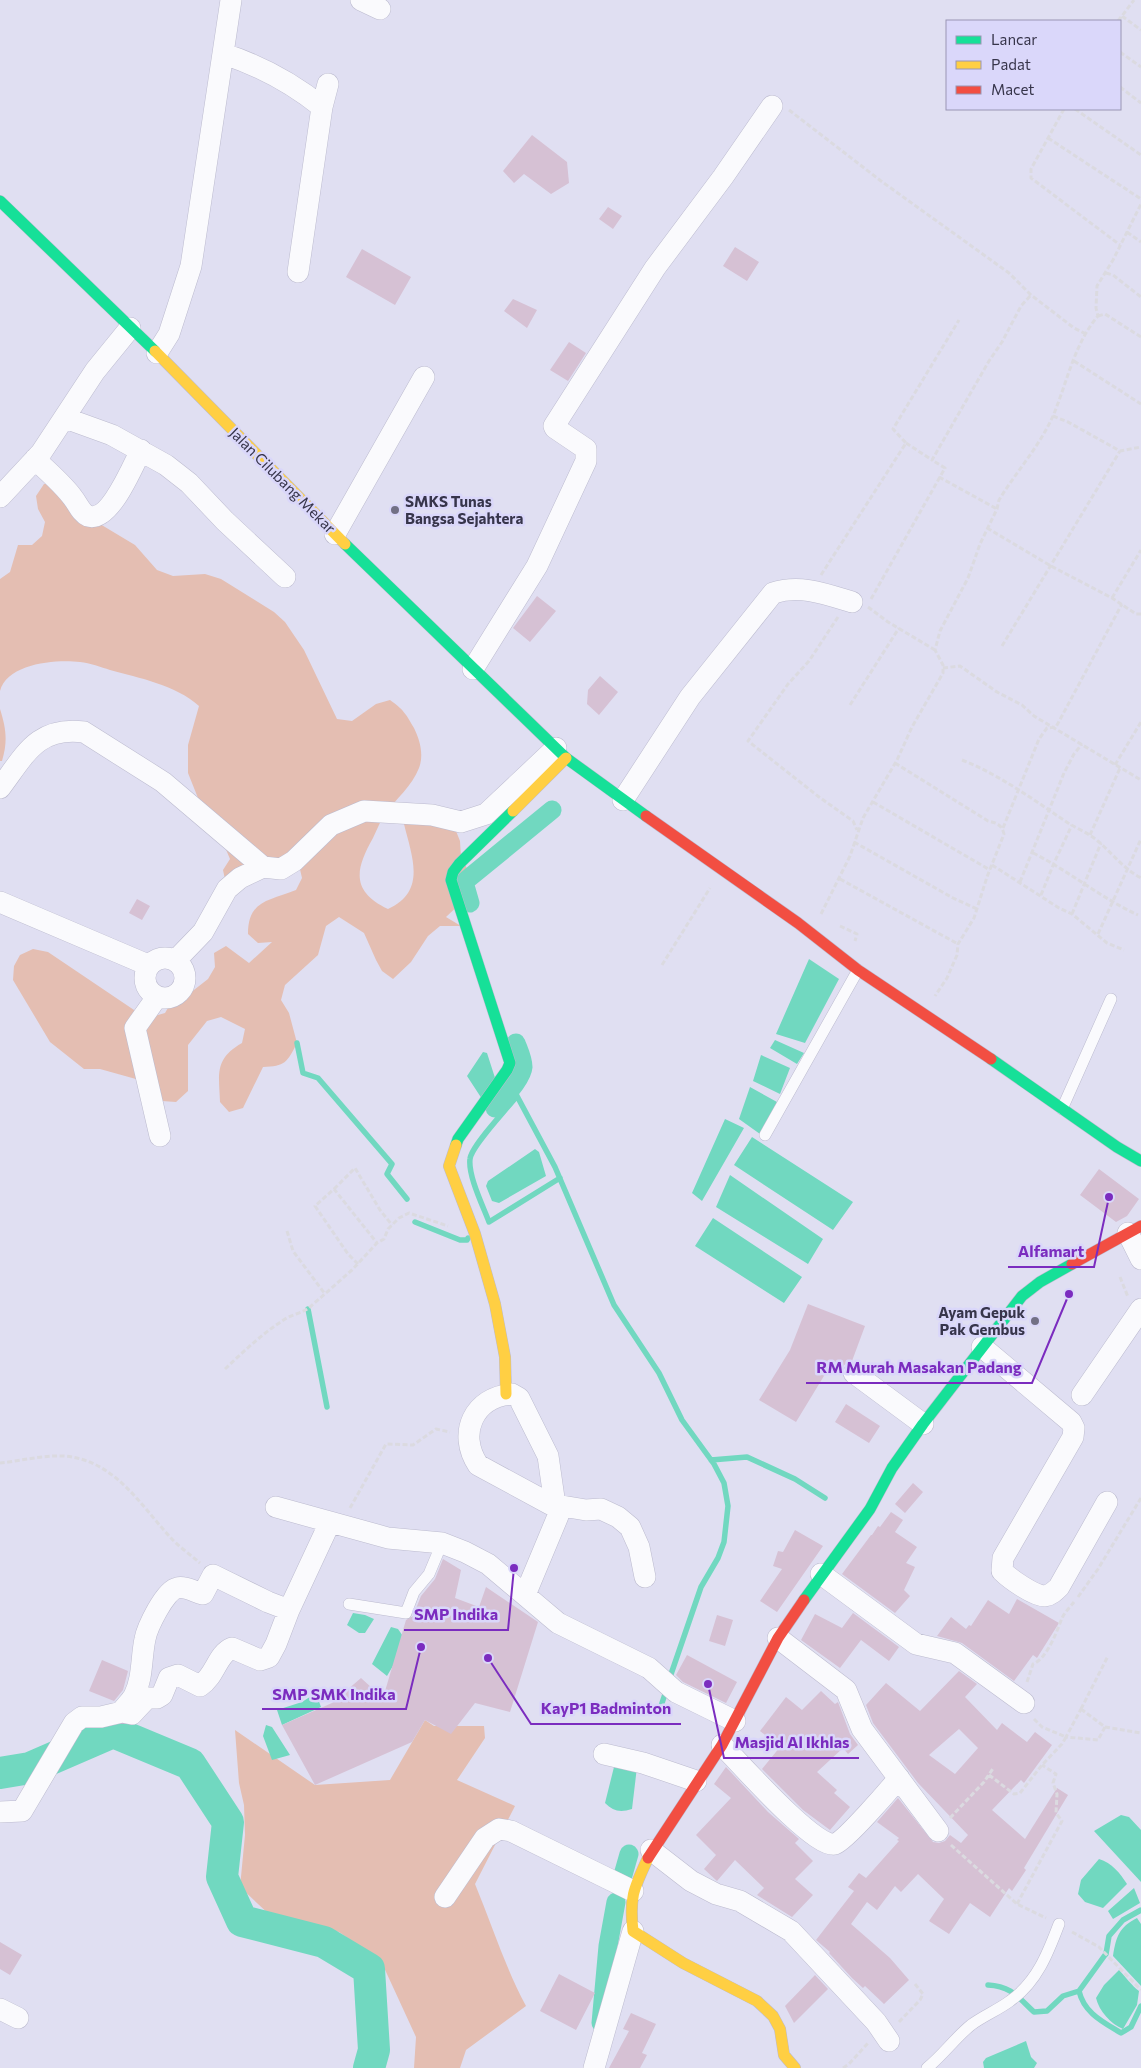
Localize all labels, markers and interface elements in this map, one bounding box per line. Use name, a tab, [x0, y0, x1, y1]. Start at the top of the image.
legend	[946, 20, 1121, 110]
text: Lancar	[991, 30, 1037, 48]
text: Padat	[991, 55, 1031, 73]
text: Macet	[991, 80, 1034, 98]
street label: Jalan Cilubang Mekar	[226, 423, 340, 537]
place label: SMKS Tunas Bangsa Sejahtera	[405, 492, 523, 527]
marker: SMKS Tunas Bangsa Sejahtera	[389, 504, 401, 516]
callout: Alfamart	[1008, 1236, 1094, 1267]
text: Alfamart	[1018, 1241, 1084, 1260]
place label: Ayam Gepuk Pak Gembus	[938, 1303, 1025, 1338]
marker: Ayam Gepuk Pak Gembus	[1029, 1315, 1041, 1327]
callout: RM Murah Masakan Padang	[806, 1352, 1032, 1383]
text: RM Murah Masakan Padang	[816, 1357, 1022, 1376]
callout: SMP Indika	[404, 1599, 508, 1630]
text: SMP Indika	[414, 1604, 498, 1623]
callout: SMP SMK Indika	[262, 1678, 406, 1709]
text: SMP SMK Indika	[272, 1684, 396, 1703]
callout: KayP1 Badminton	[531, 1693, 681, 1724]
text: KayP1 Badminton	[541, 1698, 671, 1717]
callout: Masjid Al Ikhlas	[724, 1727, 859, 1758]
text: Masjid Al Ikhlas	[734, 1732, 850, 1751]

